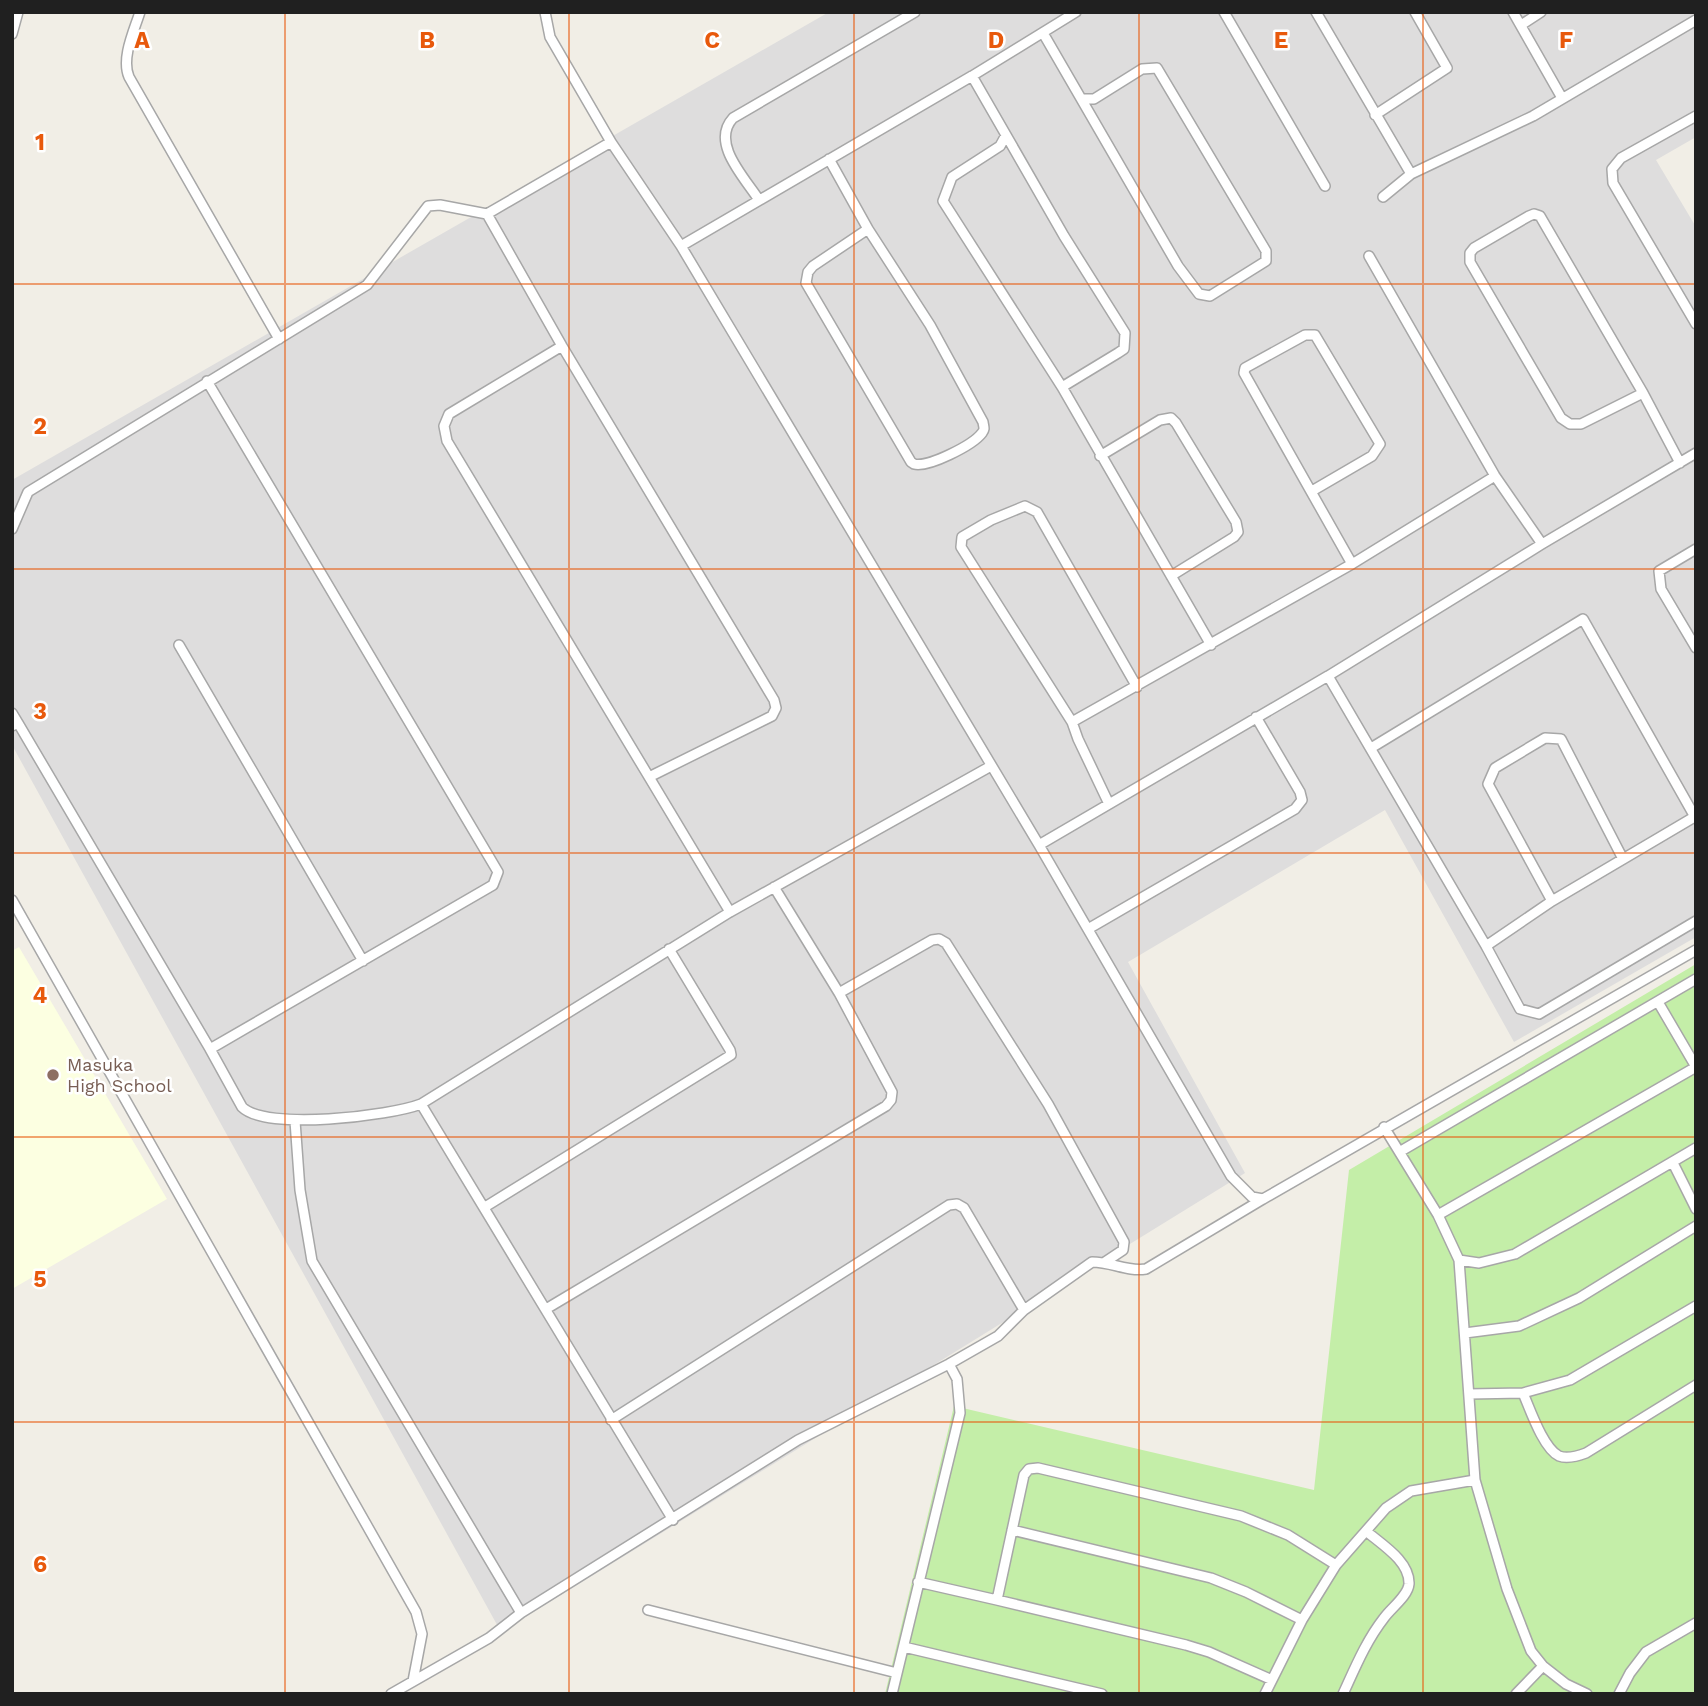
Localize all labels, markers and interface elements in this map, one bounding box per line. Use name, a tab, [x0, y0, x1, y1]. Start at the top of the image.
text: A	[134, 27, 150, 54]
text: B	[419, 27, 435, 54]
text: C	[704, 27, 720, 54]
text: D	[988, 27, 1004, 54]
text: E	[1274, 27, 1288, 54]
text: F	[1559, 27, 1573, 54]
text: 1	[35, 129, 45, 156]
text: 2	[33, 413, 47, 440]
text: 3	[33, 698, 47, 725]
text: 4	[33, 982, 48, 1009]
place label: Masuka High School	[67, 1054, 172, 1096]
marker: Masuka High School	[45, 1067, 61, 1083]
text: 5	[33, 1266, 47, 1293]
text: 6	[33, 1551, 47, 1578]

